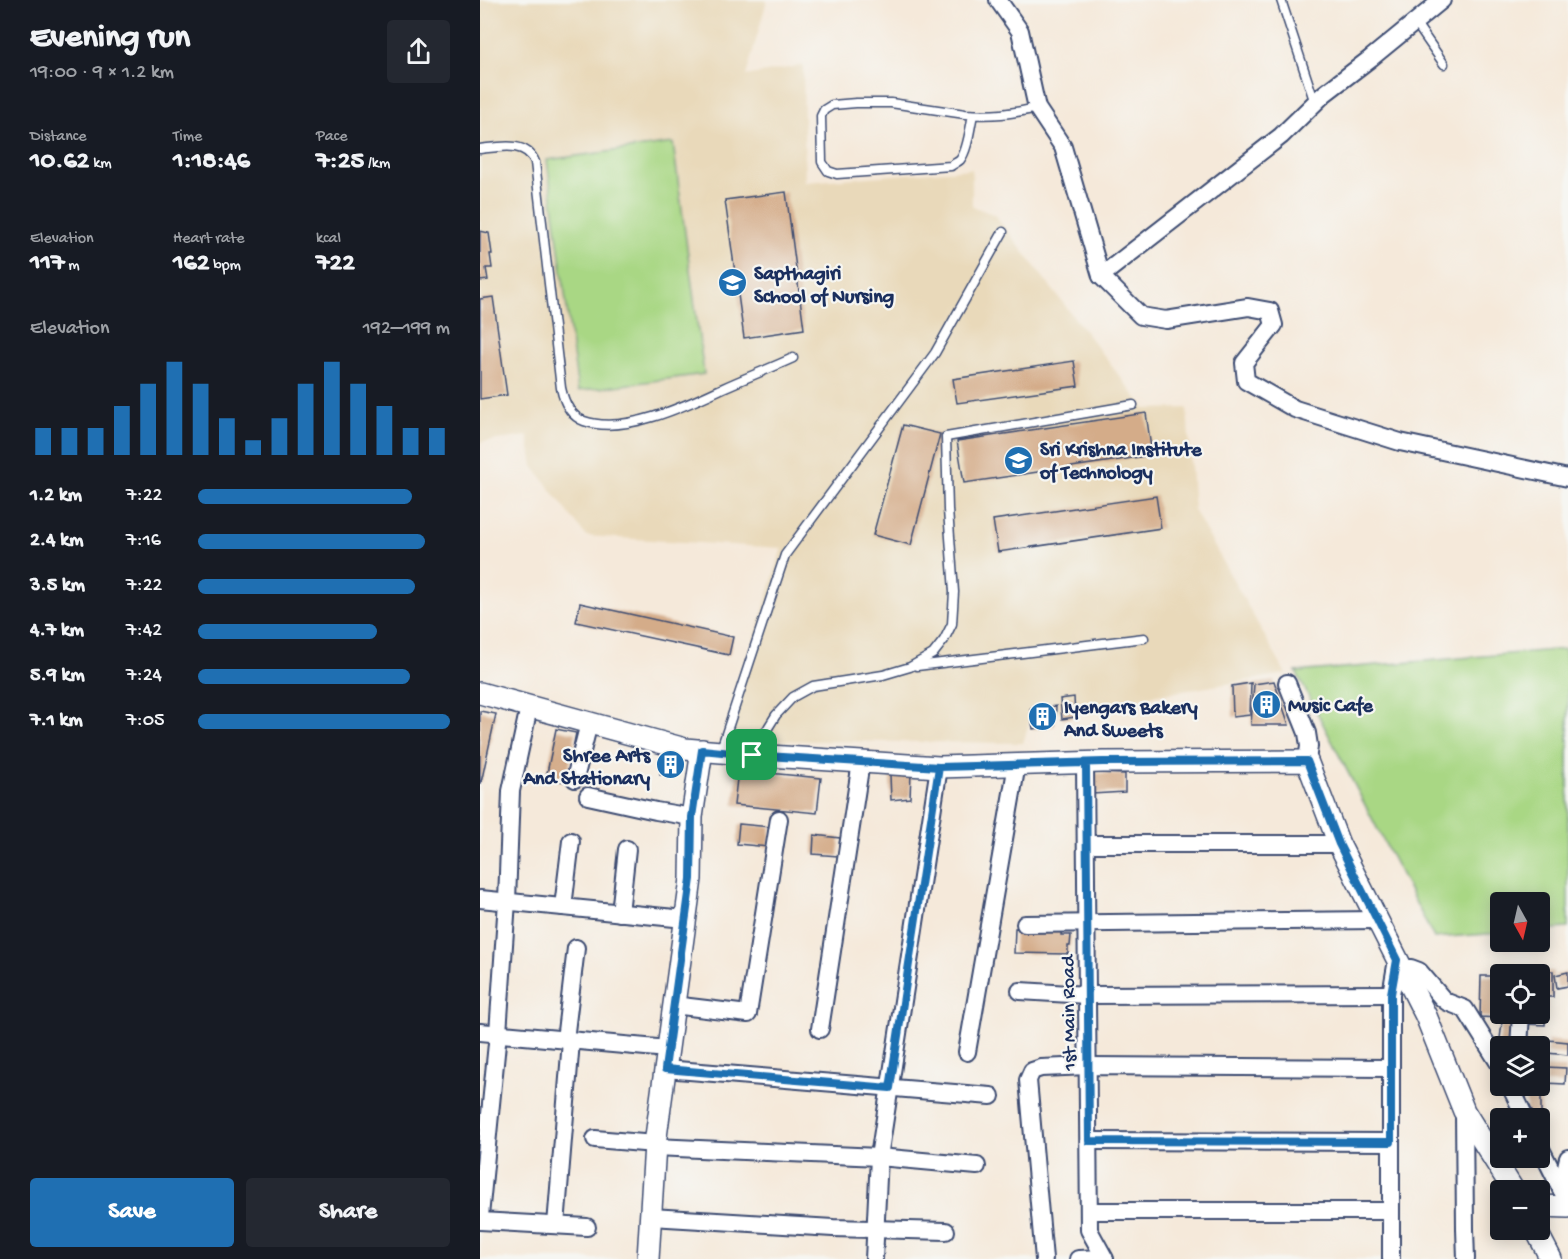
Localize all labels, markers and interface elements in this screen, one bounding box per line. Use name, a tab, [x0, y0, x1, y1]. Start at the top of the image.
text: Evening run	[30, 20, 190, 58]
button: share	[387, 20, 450, 83]
text: 19:00 · 9 × 1.2 km	[30, 62, 174, 85]
text: Distance	[30, 128, 87, 147]
text: Time	[173, 128, 202, 147]
text: Pace	[316, 128, 347, 147]
text: 10.62	[30, 147, 89, 178]
text: 1:18:46	[173, 147, 250, 178]
text: 7:25	[316, 147, 364, 178]
text: km	[89, 155, 112, 174]
text: /km	[364, 155, 390, 174]
text: Elevation	[30, 230, 94, 249]
text: Heart rate	[173, 230, 245, 249]
text: kcal	[316, 230, 341, 249]
text: 117	[30, 249, 65, 280]
text: 162	[173, 249, 209, 280]
text: 722	[316, 249, 355, 280]
text: m	[65, 257, 80, 276]
text: bpm	[209, 257, 241, 276]
place label: Sapthagiri School of Nursing	[754, 264, 894, 310]
school or university icon: Sapthagiri School of Nursing	[717, 267, 749, 299]
text: Elevation	[30, 318, 110, 341]
text: 192–199 m	[363, 318, 450, 341]
place label: Sri Krishna Institute of Technology	[1039, 440, 1202, 486]
school or university icon: Sri Krishna Institute of Technology	[1003, 444, 1035, 476]
text: 1.2 km	[30, 485, 82, 508]
text: 7:22	[126, 485, 162, 508]
text: 2.4 km	[30, 530, 83, 553]
text: 7:16	[126, 530, 161, 553]
text: 3.5 km	[30, 575, 85, 598]
text: 7:22	[126, 575, 162, 598]
text: 4.7 km	[30, 620, 84, 643]
text: 7:42	[126, 620, 162, 643]
text: 5.9 km	[30, 665, 85, 688]
text: 7:24	[126, 665, 162, 688]
building icon: Music Cafe	[1251, 688, 1283, 720]
place label: Music Cafe	[1288, 696, 1374, 719]
place label: Iyengars Bakery And Sweets	[1063, 698, 1198, 744]
building icon: Iyengars Bakery And Sweets	[1027, 701, 1059, 733]
text: 7.1 km	[30, 710, 83, 733]
text: 7:05	[126, 710, 165, 733]
pin	[726, 729, 777, 780]
icon: arrive	[735, 738, 768, 771]
place label: Shree Arts And Stationary	[522, 746, 652, 792]
building icon: Shree Arts And Stationary	[655, 749, 687, 781]
north arrow	[1490, 892, 1550, 952]
map controls	[1490, 892, 1550, 1240]
street label: 1st Main Road	[1058, 953, 1083, 1072]
button: locate	[1490, 964, 1550, 1024]
button: layers	[1490, 1036, 1550, 1096]
button: +	[1490, 1108, 1550, 1168]
button: Save	[30, 1178, 234, 1247]
button: Share	[246, 1178, 450, 1247]
button: −	[1490, 1180, 1550, 1240]

